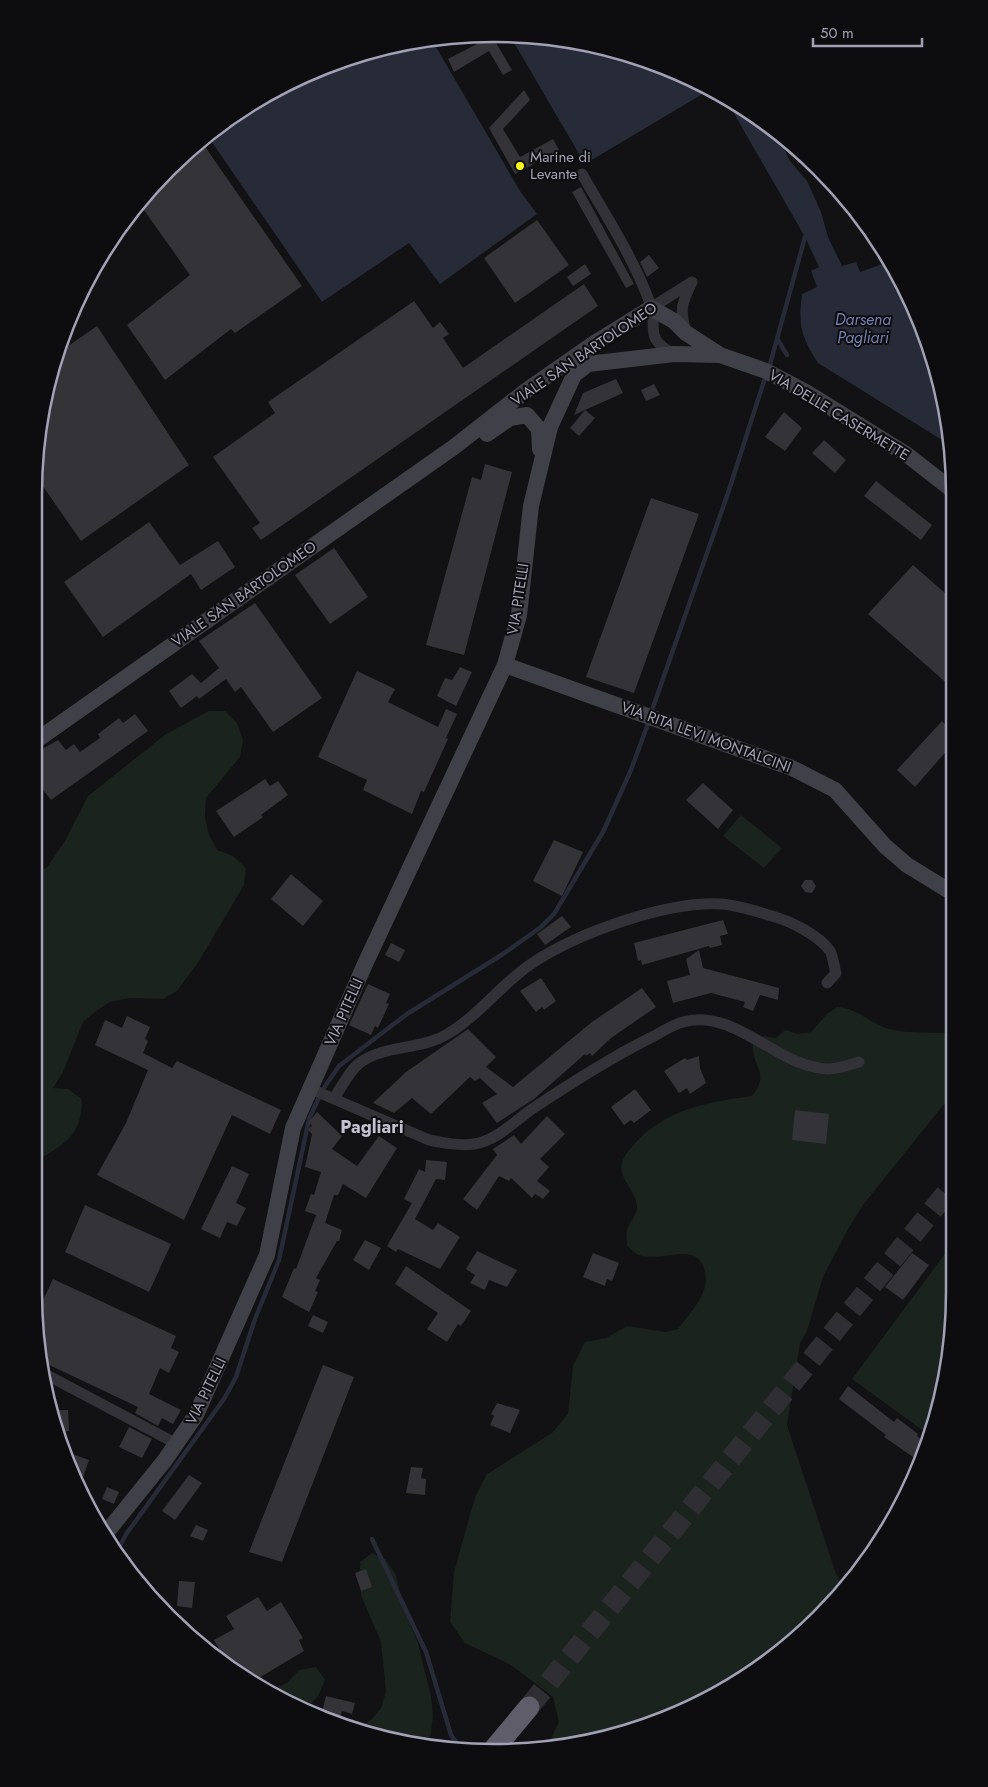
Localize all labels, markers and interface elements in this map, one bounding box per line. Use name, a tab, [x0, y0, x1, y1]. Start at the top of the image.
scale bar	[813, 15, 922, 47]
text: 50 m	[820, 22, 854, 44]
place label: Marine di Levante	[530, 146, 591, 185]
marker: Marine di Levante	[514, 160, 526, 172]
street label: VIALE SAN BARTOLOMEO	[506, 297, 662, 411]
water label: Darsena Pagliari	[835, 308, 891, 349]
street label: VIA DELLE CASERMETTE	[765, 364, 913, 466]
street label: VIALE SAN BARTOLOMEO	[167, 536, 321, 652]
street label: VIA PITELLI	[501, 562, 535, 636]
street label: VIA RITA LEVI MONTALCINI	[618, 696, 794, 778]
street label: VIA PITELLI	[319, 975, 369, 1049]
district label: Pagliari	[340, 1114, 404, 1140]
street label: VIA PITELLI	[180, 1354, 232, 1428]

